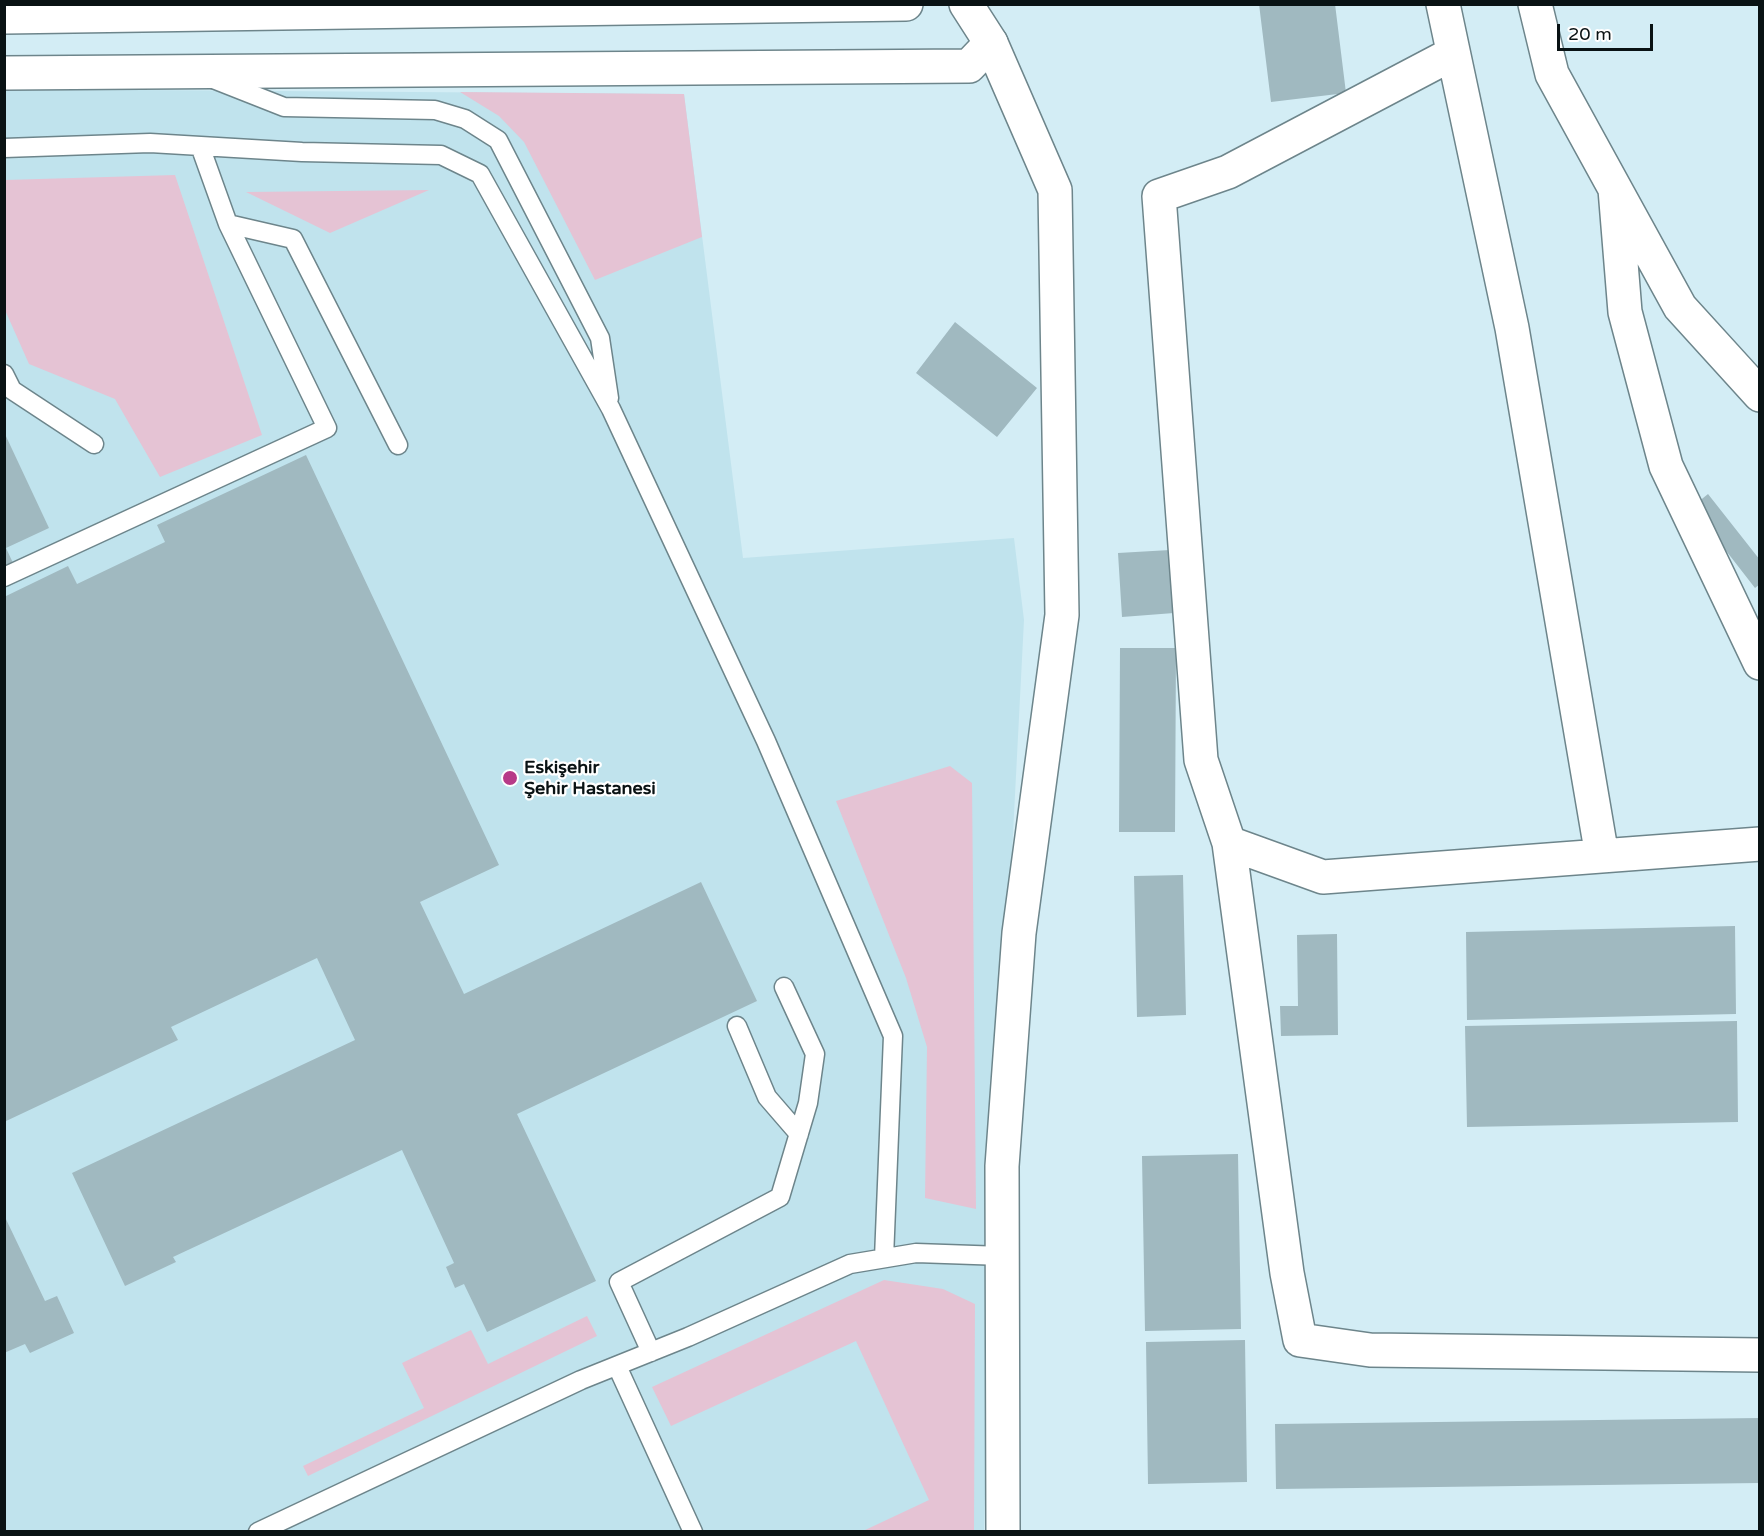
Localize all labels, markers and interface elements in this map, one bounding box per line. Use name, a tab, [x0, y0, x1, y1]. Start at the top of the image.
scale bar	[1560, 12, 1656, 50]
text: 20 m	[1568, 23, 1612, 45]
place label: Eskişehir Şehir Hastanesi	[524, 757, 656, 800]
marker: Eskişehir Şehir Hastanesi	[501, 769, 519, 787]

